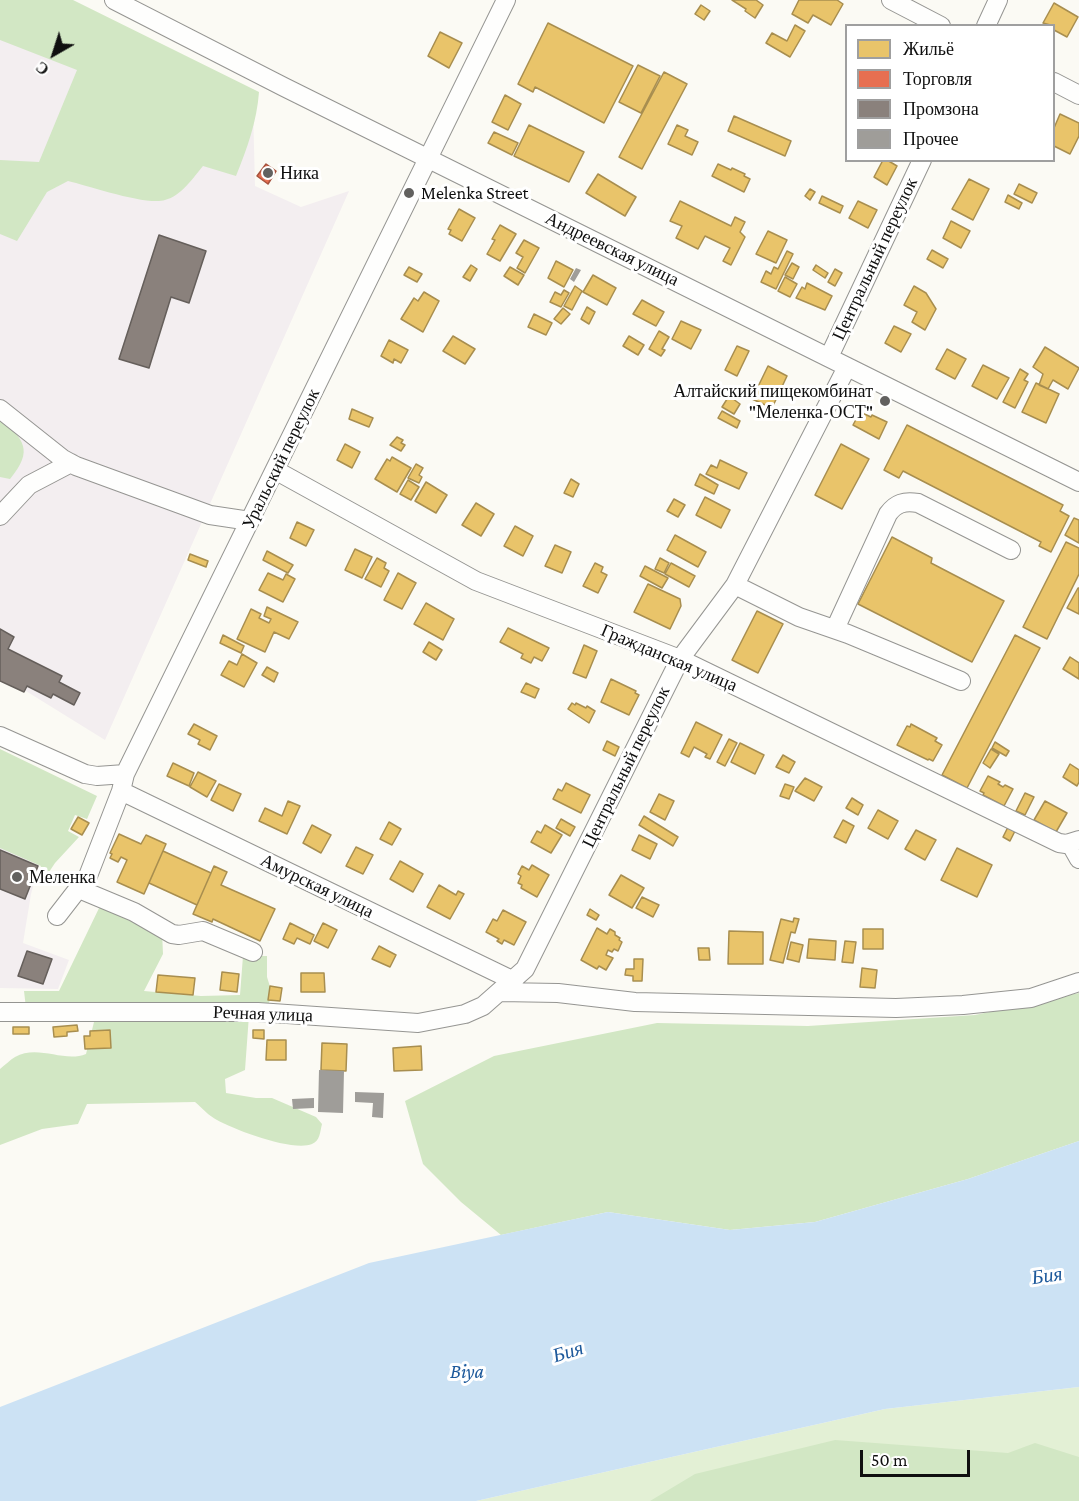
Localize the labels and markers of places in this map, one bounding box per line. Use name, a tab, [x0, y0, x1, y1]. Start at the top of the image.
place label: Ника	[280, 162, 319, 184]
marker: Ника	[261, 166, 275, 180]
place label: Melenka Street	[421, 182, 529, 204]
marker: Melenka Street	[402, 186, 416, 200]
place label: Алтайский пищекомбинат "Меленка-ОСТ"	[673, 380, 873, 422]
marker: Алтайский пищекомбинат "Меленка-ОСТ"	[878, 394, 892, 408]
place label: Меленка	[29, 866, 96, 888]
marker: Меленка	[10, 870, 24, 884]

